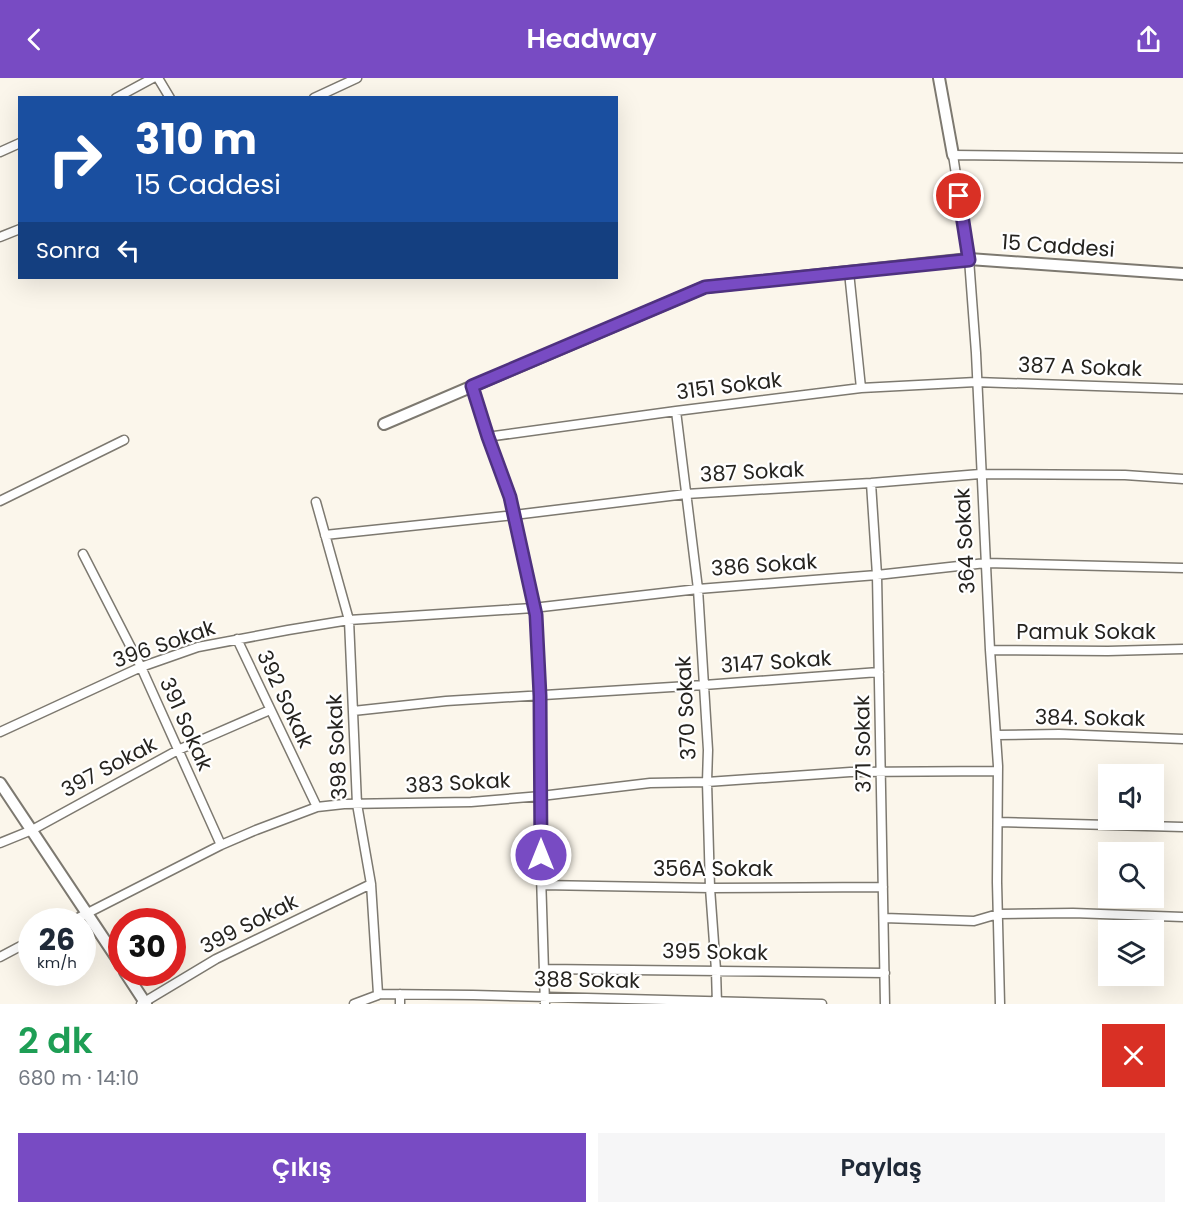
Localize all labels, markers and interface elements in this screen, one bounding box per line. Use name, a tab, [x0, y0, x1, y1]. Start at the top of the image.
text: Headway	[526, 20, 657, 57]
icon: back	[18, 23, 51, 56]
icon: share	[1132, 23, 1165, 56]
text: 310 m	[135, 110, 257, 169]
icon: right	[36, 120, 114, 198]
text: 15 Caddesi	[135, 166, 281, 203]
pin	[933, 170, 984, 221]
icon: arrive	[942, 179, 975, 212]
street label: 15 Caddesi	[1000, 227, 1116, 264]
icon: left	[112, 234, 145, 267]
text: Sonra	[36, 235, 100, 266]
street label: 387 A Sokak	[1018, 350, 1143, 383]
street label: 3151 Sokak	[674, 365, 784, 406]
street label: 387 Sokak	[699, 454, 805, 489]
street label: 364 Sokak	[947, 487, 982, 595]
street label: 386 Sokak	[710, 546, 818, 583]
street label: 396 Sokak	[109, 612, 219, 675]
street label: Pamuk Sokak	[1016, 617, 1156, 646]
street label: 3147 Sokak	[720, 643, 833, 680]
street label: 392 Sokak	[250, 645, 321, 753]
street label: 370 Sokak	[668, 655, 703, 761]
street label: 391 Sokak	[153, 672, 220, 775]
street label: 398 Sokak	[319, 693, 354, 801]
street label: 371 Sokak	[847, 695, 878, 793]
street label: 384. Sokak	[1035, 702, 1146, 733]
street label: 397 Sokak	[56, 729, 162, 804]
map controls	[1098, 764, 1164, 986]
button: sound	[1098, 764, 1164, 830]
street label: 383 Sokak	[405, 765, 511, 800]
position arrow	[509, 823, 573, 887]
button: search	[1098, 842, 1164, 908]
street label: 356A Sokak	[653, 854, 773, 883]
street label: 399 Sokak	[195, 886, 303, 961]
speed limit sign: 30	[108, 908, 186, 986]
text: 26	[39, 918, 75, 961]
button: layers	[1098, 920, 1164, 986]
street label: 395 Sokak	[662, 936, 768, 967]
text: km/h	[37, 952, 77, 973]
street label: 388 Sokak	[534, 964, 640, 995]
text: 2 dk	[18, 1015, 93, 1066]
button: close	[1102, 1024, 1165, 1087]
text: 680 m · 14:10	[18, 1064, 139, 1092]
button: Çıkış	[18, 1133, 586, 1202]
button: Paylaş	[598, 1133, 1165, 1202]

